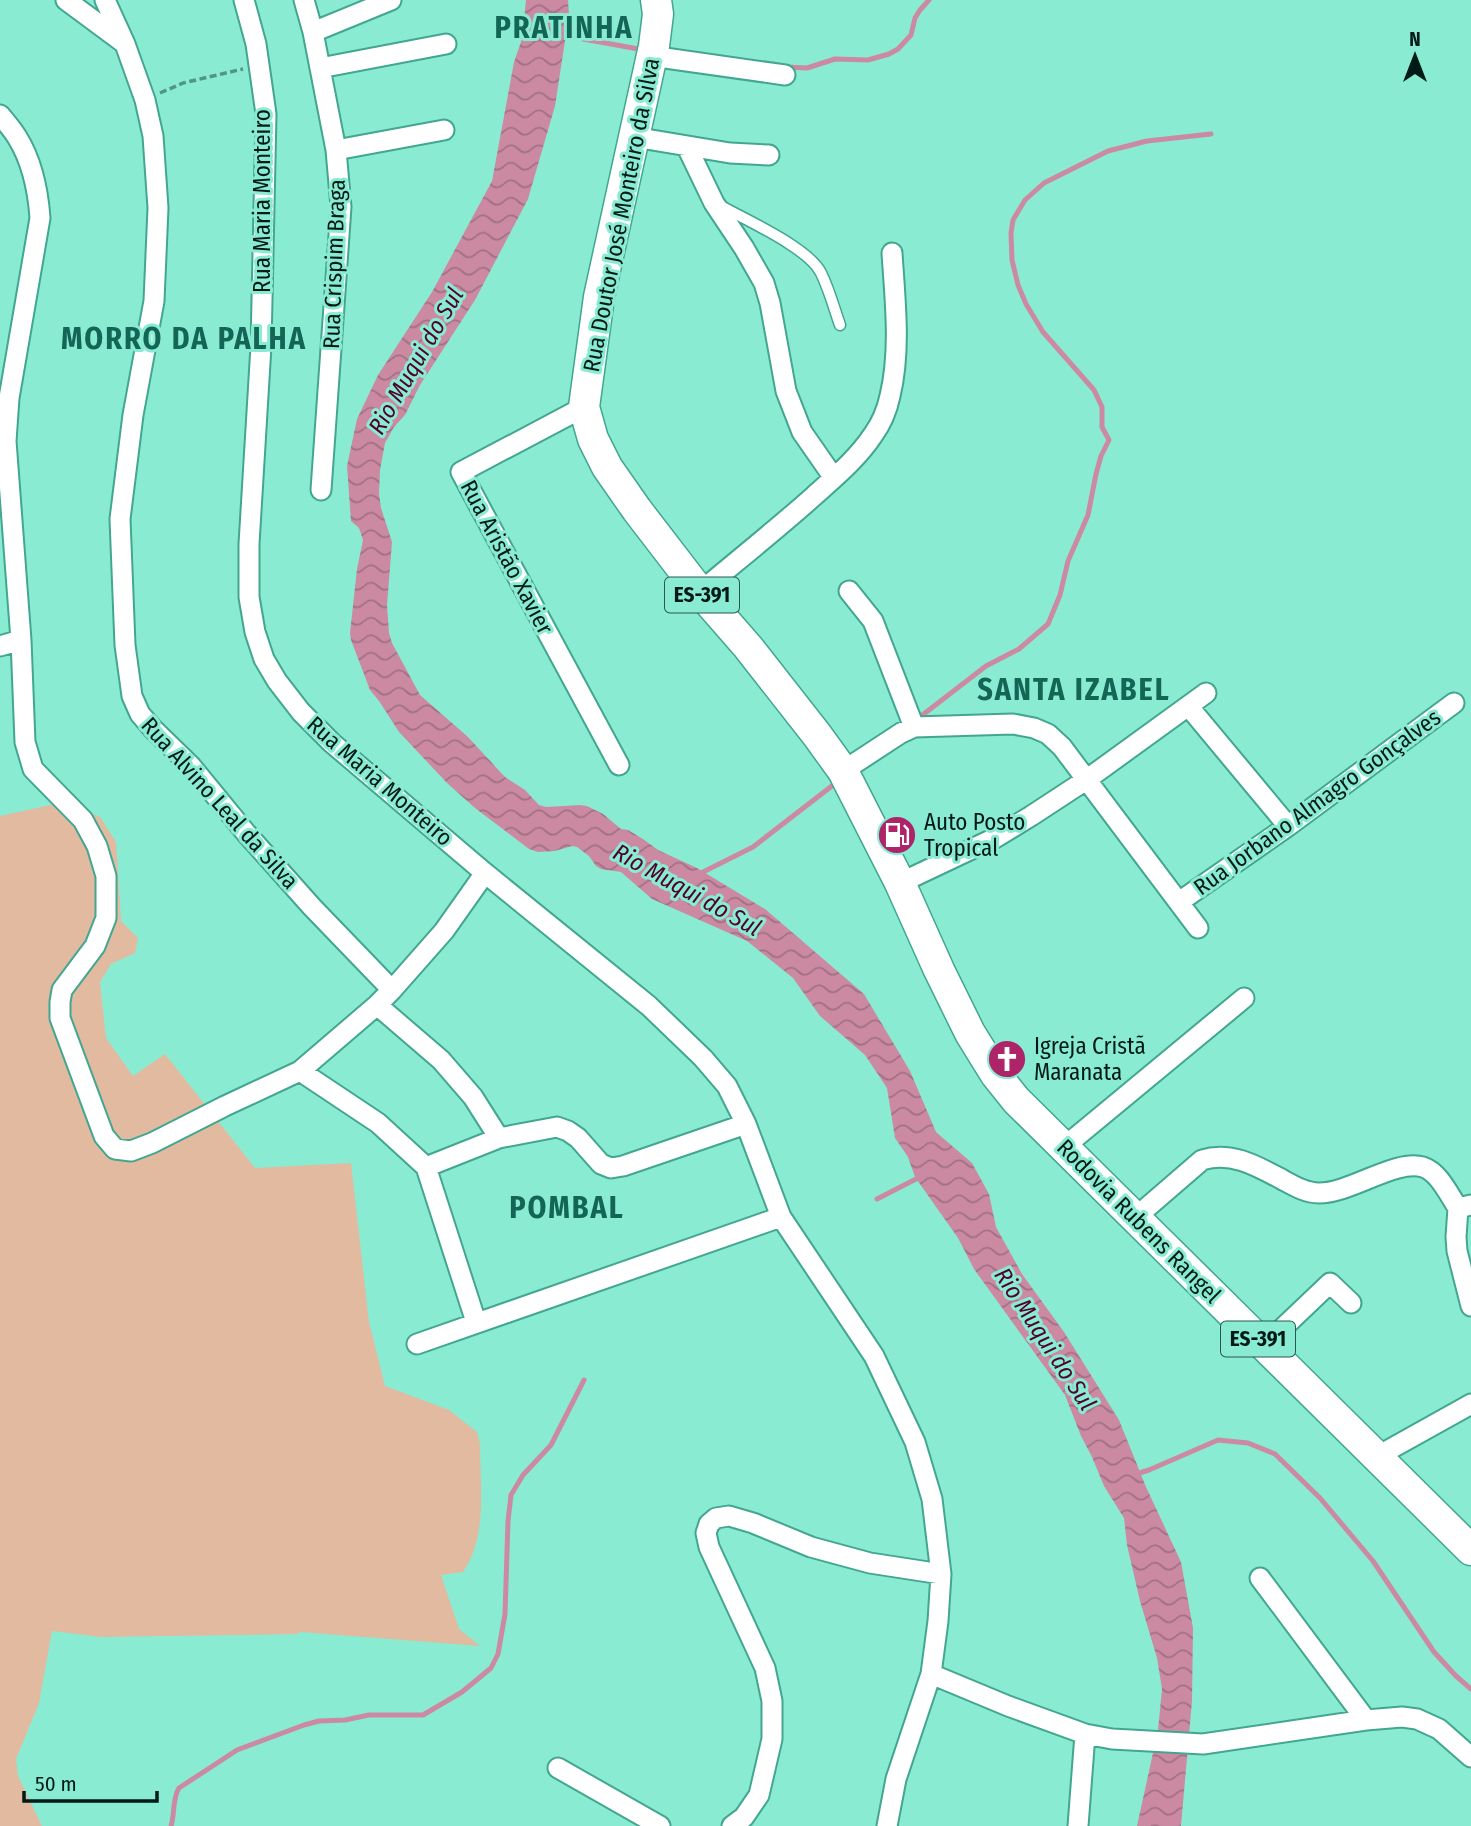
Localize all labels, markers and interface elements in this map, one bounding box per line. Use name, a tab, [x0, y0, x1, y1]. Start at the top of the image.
district label: PRATINHA	[494, 10, 634, 46]
north arrow	[1380, 21, 1450, 91]
text: N	[1409, 28, 1421, 51]
street label: Rua Doutor José Monteiro da Silva	[577, 56, 665, 374]
street label: Rua Maria Monteiro	[248, 109, 276, 293]
street label: Rua Crispim Braga	[317, 179, 351, 349]
water label: Rio Muqui do Sul	[363, 283, 469, 439]
district label: MORRO DA PALHA	[61, 321, 307, 357]
street label: Rua Aristão Xavier	[455, 475, 559, 639]
road number: ES-391	[665, 578, 739, 612]
district label: SANTA IZABEL	[977, 672, 1171, 708]
street label: Rua Jorbano Almagro Gonçalves	[1188, 703, 1446, 901]
street label: Rua Maria Monteiro	[301, 710, 459, 852]
street label: Rua Alvino Leal da Silva	[136, 711, 304, 895]
place label: Auto Posto Tropical	[924, 808, 1025, 862]
fuel station icon: Auto Posto Tropical	[876, 814, 918, 856]
water label: Rio Muqui do Sul	[608, 838, 766, 942]
place label: Igreja Cristã Maranata	[1034, 1032, 1146, 1086]
church icon: Igreja Cristã Maranata	[986, 1038, 1028, 1080]
street label: Rodovia Rubens Rangel	[1051, 1133, 1227, 1309]
district label: POMBAL	[509, 1190, 625, 1226]
water label: Rio Muqui do Sul	[988, 1262, 1102, 1416]
road number: ES-391	[1221, 1322, 1295, 1356]
scale bar	[24, 1759, 158, 1803]
text: 50 m	[35, 1771, 77, 1797]

